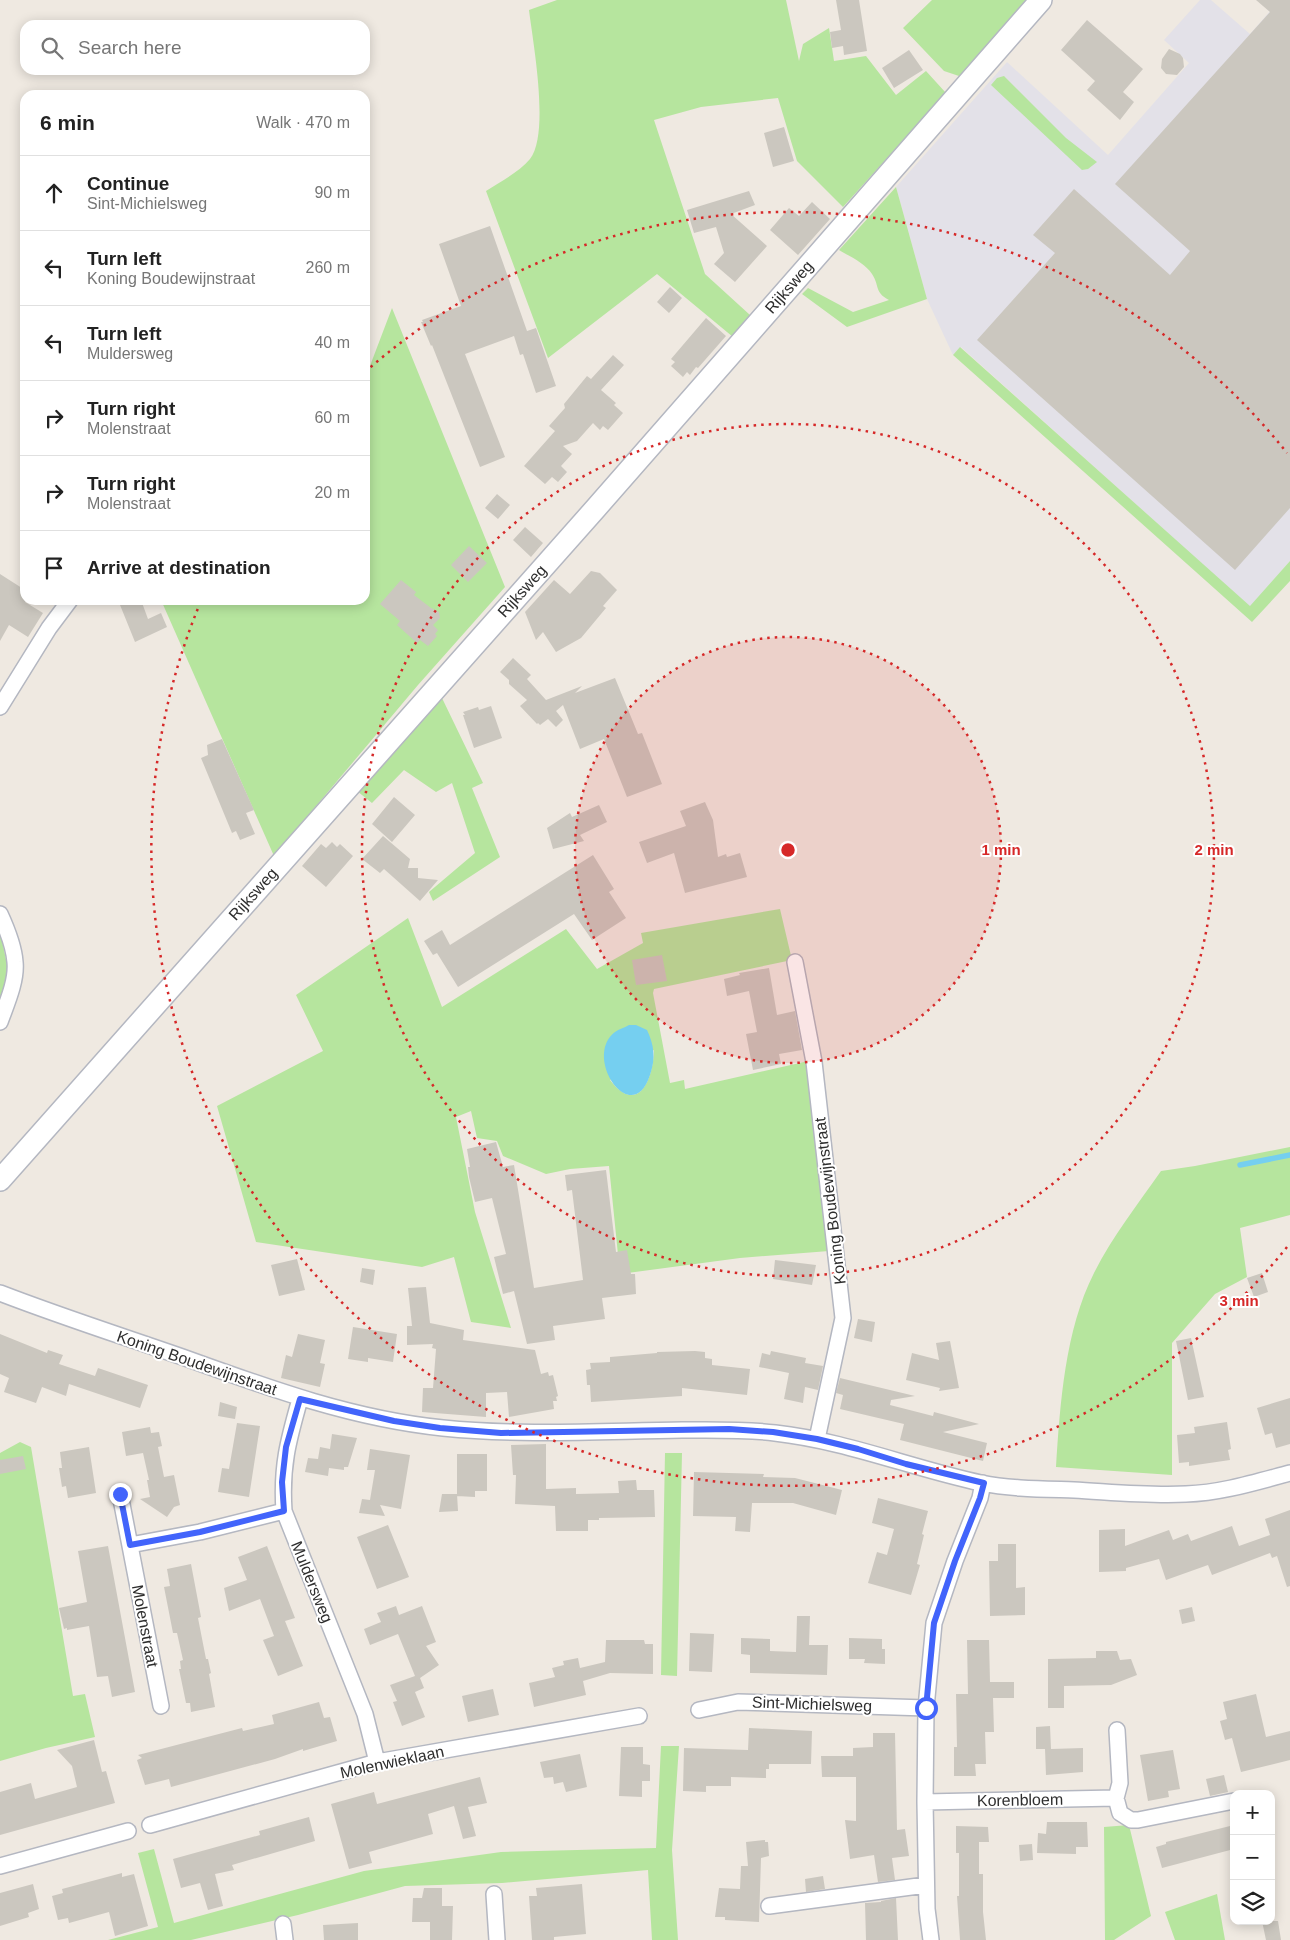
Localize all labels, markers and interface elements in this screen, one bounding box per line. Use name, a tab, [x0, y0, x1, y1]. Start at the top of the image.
search box	[20, 20, 370, 75]
icon: search	[38, 34, 66, 62]
text: Search here	[78, 37, 182, 58]
text: 6 min	[40, 111, 95, 134]
text: Walk · 470 m	[256, 114, 350, 131]
text: Continue	[87, 173, 169, 194]
icon: ahead	[40, 179, 68, 207]
text: 90 m	[314, 184, 350, 201]
text: Sint-Michielsweg	[87, 195, 207, 212]
text: Turn left	[87, 248, 162, 269]
icon: left	[40, 254, 68, 282]
street label: Rijksweg	[762, 257, 816, 317]
text: 260 m	[306, 259, 350, 276]
text: Koning Boudewijnstraat	[87, 270, 255, 287]
text: Turn left	[87, 323, 162, 344]
icon: left	[40, 329, 68, 357]
text: 40 m	[314, 334, 350, 351]
text: Muldersweg	[87, 345, 173, 362]
text: Turn right	[87, 398, 175, 419]
icon: right	[40, 404, 68, 432]
text: 60 m	[314, 409, 350, 426]
text: Molenstraat	[87, 420, 171, 437]
text: Turn right	[87, 473, 175, 494]
icon: right	[40, 479, 68, 507]
text: 20 m	[314, 484, 350, 501]
text: Molenstraat	[87, 495, 171, 512]
icon: arrive	[40, 554, 68, 582]
text: Arrive at destination	[87, 557, 271, 578]
street label: Rijksweg	[494, 562, 550, 620]
centre of rings	[779, 841, 797, 859]
text: 1 min	[981, 841, 1021, 858]
text: 2 min	[1194, 841, 1234, 858]
street label: Rijksweg	[225, 865, 281, 923]
street label: Koning Boudewijnstraat	[811, 1116, 849, 1285]
text: 3 min	[1219, 1292, 1259, 1309]
street label: Koning Boudewijnstraat	[115, 1328, 280, 1399]
route end	[109, 1483, 132, 1506]
street label: Muldersweg	[288, 1539, 336, 1625]
street label: Molenstraat	[129, 1583, 161, 1669]
street label: Sint-Michielsweg	[752, 1693, 872, 1715]
route start	[915, 1697, 938, 1720]
street label: Molenwieklaan	[338, 1743, 446, 1781]
map controls	[1230, 1790, 1275, 1925]
button: +	[1230, 1790, 1275, 1835]
street label: Korenbloem	[977, 1791, 1063, 1809]
button: −	[1230, 1835, 1275, 1880]
button: layers	[1230, 1880, 1275, 1925]

